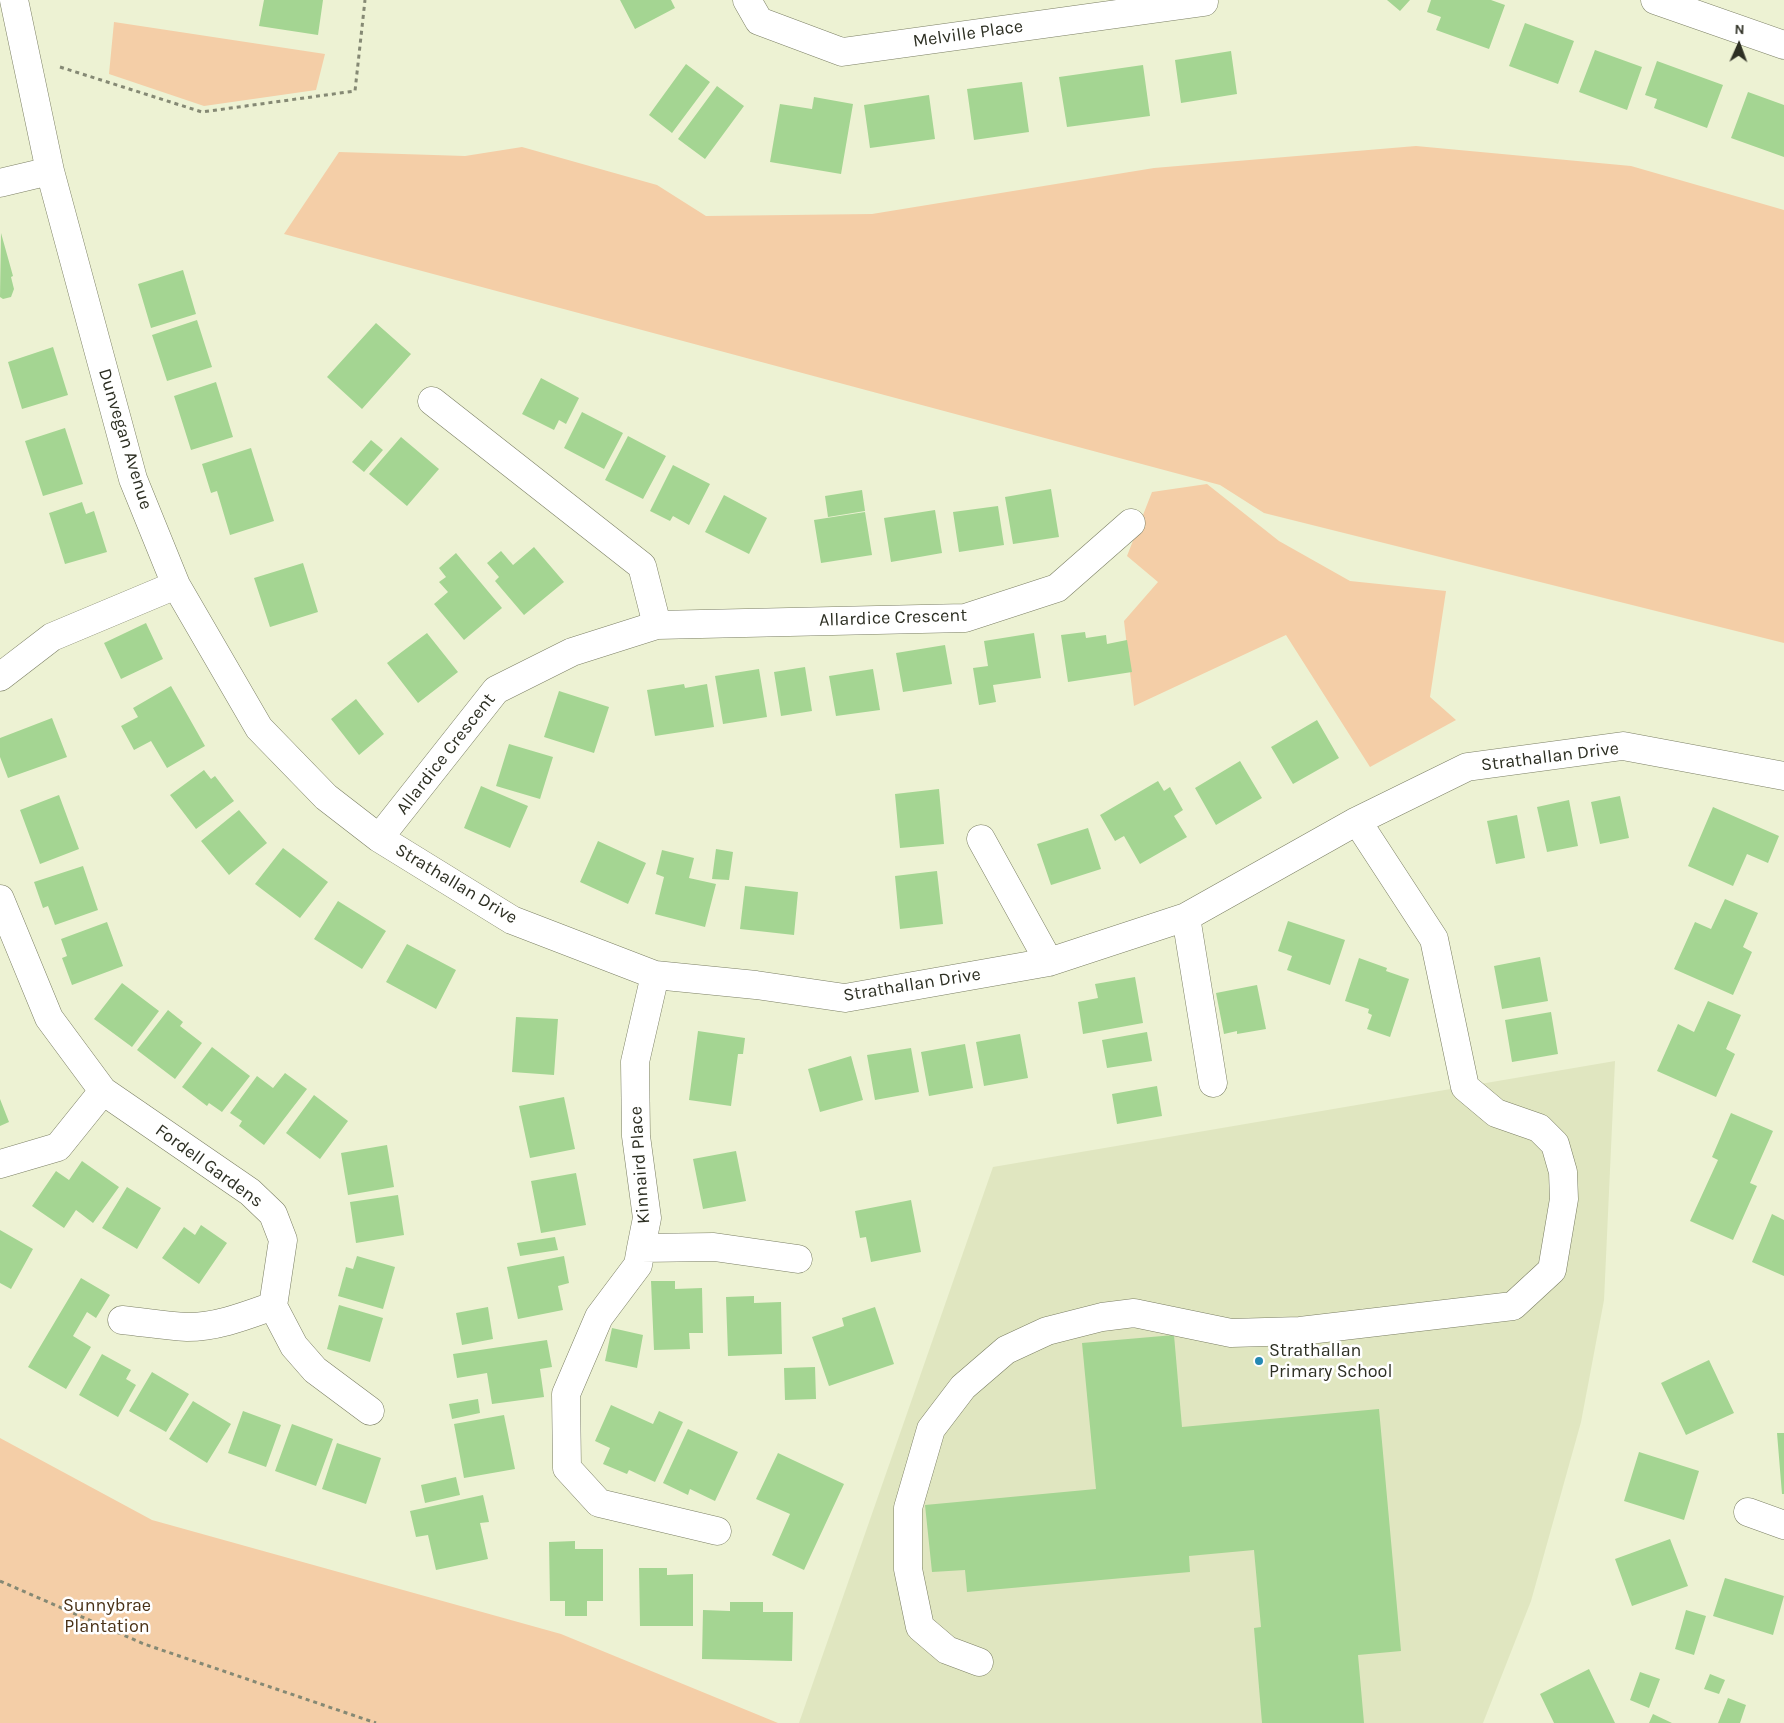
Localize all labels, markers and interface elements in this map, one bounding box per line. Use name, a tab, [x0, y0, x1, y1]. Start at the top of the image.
street label: Melville Place	[912, 16, 1024, 52]
north arrow	[1714, 20, 1764, 70]
text: N	[1734, 21, 1745, 38]
street label: Dunvegan Avenue	[93, 366, 157, 512]
street label: Allardice Crescent	[819, 605, 967, 631]
street label: Allardice Crescent	[392, 689, 500, 819]
street label: Strathallan Drive	[1480, 738, 1620, 776]
street label: Strathallan Drive	[391, 839, 521, 929]
street label: Strathallan Drive	[842, 963, 982, 1007]
street label: Kinnaird Place	[625, 1105, 655, 1225]
street label: Fordell Gardens	[151, 1120, 267, 1212]
place label: Strathallan Primary School	[1269, 1340, 1392, 1382]
marker: Strathallan Primary School	[1253, 1355, 1265, 1367]
park label: Sunnybrae Plantation	[63, 1595, 151, 1638]

